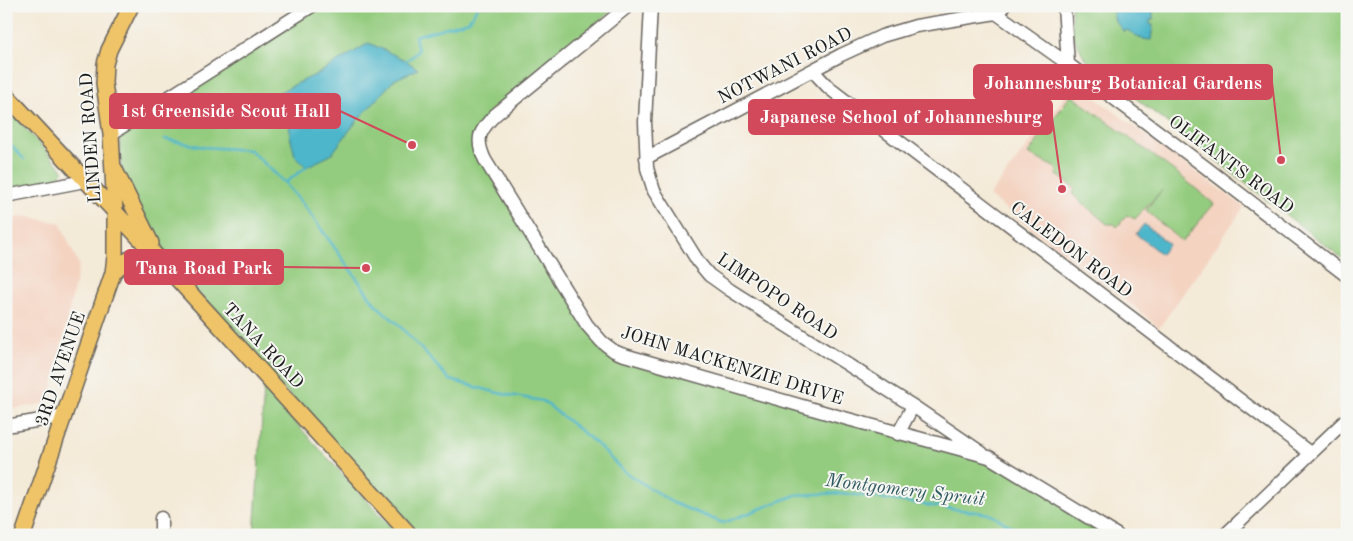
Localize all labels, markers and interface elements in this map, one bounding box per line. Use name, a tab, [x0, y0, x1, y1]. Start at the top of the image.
street label: NOTWANI ROAD	[715, 24, 855, 108]
callout: Johannesburg Botanical Gardens	[974, 65, 1272, 99]
street label: LINDEN ROAD	[77, 72, 105, 204]
text: Johannesburg Botanical Gardens	[984, 75, 1262, 94]
callout: 1st Greenside Scout Hall	[110, 94, 340, 128]
callout: Japanese School of Johannesburg	[749, 100, 1052, 134]
text: 1st Greenside Scout Hall	[120, 103, 330, 122]
text: Japanese School of Johannesburg	[760, 109, 1043, 128]
street label: OLIFANTS ROAD	[1165, 112, 1297, 218]
street label: CALEDON ROAD	[1007, 199, 1135, 301]
callout: Tana Road Park	[125, 250, 283, 284]
street label: LIMPOPO ROAD	[713, 250, 841, 344]
text: Tana Road Park	[135, 260, 273, 279]
street label: TANA ROAD	[219, 300, 307, 392]
street label: 3RD AVENUE	[33, 309, 89, 429]
street label: JOHN MACKENZIE DRIVE	[618, 323, 846, 409]
water label: Montgomery Spruit	[823, 472, 987, 510]

